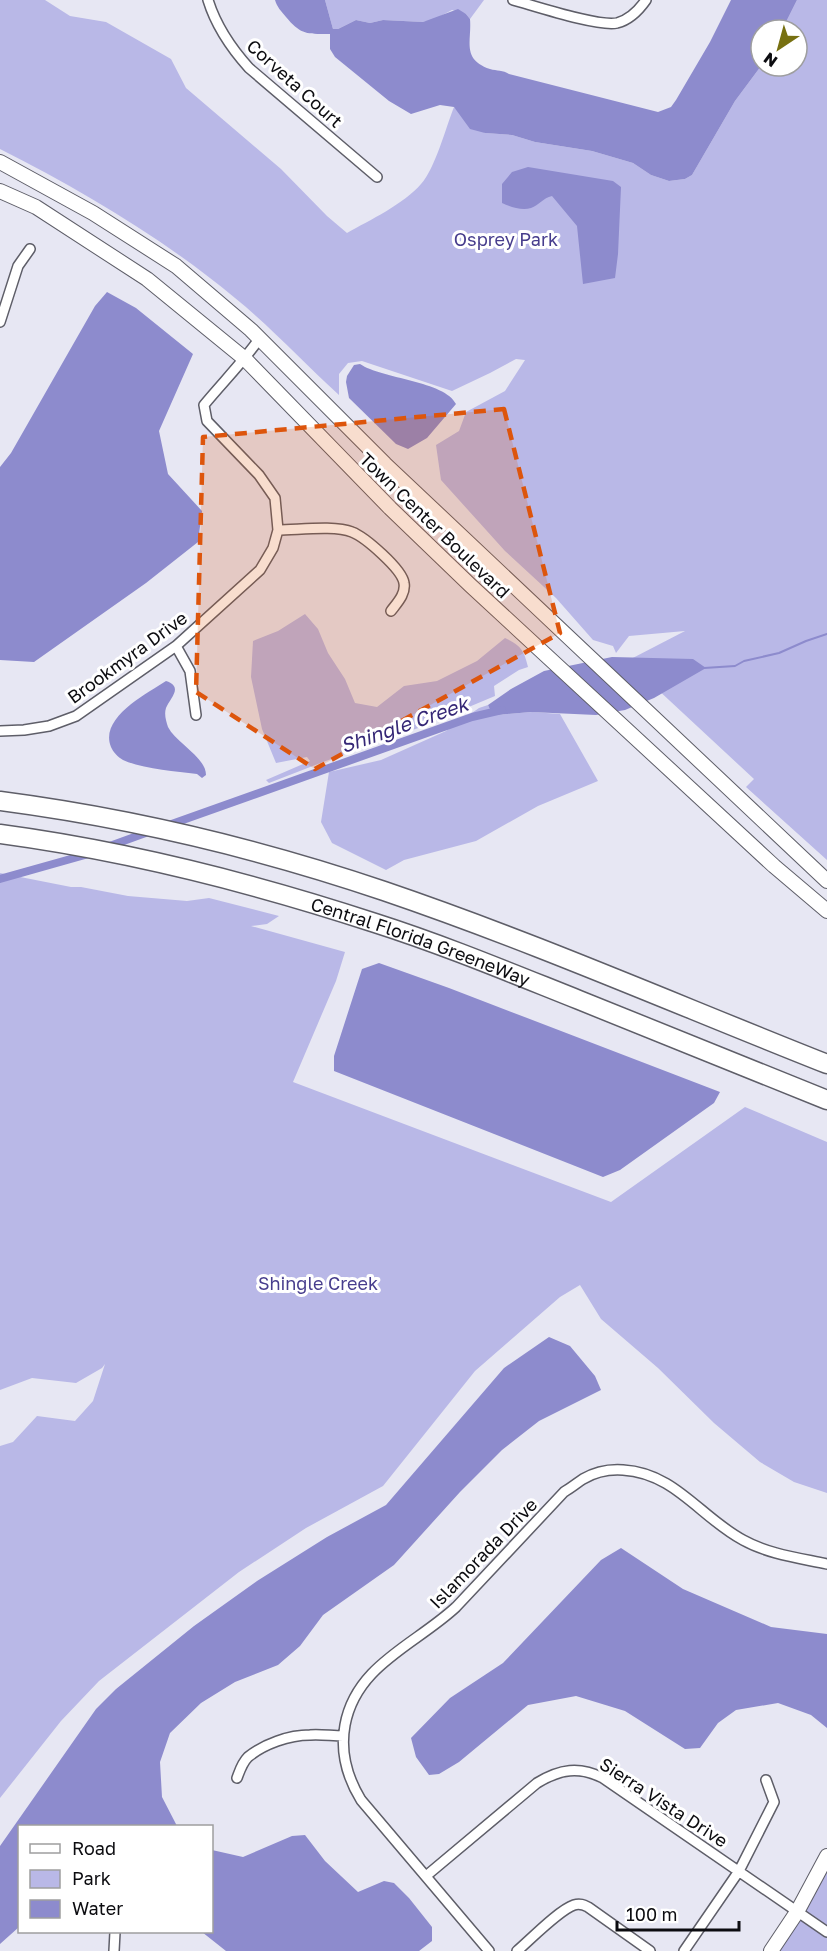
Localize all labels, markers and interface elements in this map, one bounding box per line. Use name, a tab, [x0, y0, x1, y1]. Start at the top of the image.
north arrow	[749, 18, 809, 78]
street label: Corveta Court	[243, 34, 347, 132]
text: N	[759, 48, 781, 72]
park label: Osprey Park	[454, 228, 558, 250]
street label: Town Center Boulevard	[355, 448, 515, 602]
street label: Brookmyra Drive	[63, 606, 191, 708]
water label: Shingle Creek	[337, 690, 474, 758]
street label: Central Florida GreeneWay	[308, 893, 533, 990]
park label: Shingle Creek	[258, 1272, 378, 1294]
street label: Islamorada Drive	[425, 1493, 541, 1613]
street label: Sierra Vista Drive	[596, 1752, 732, 1852]
legend	[18, 1825, 213, 1933]
text: Road	[72, 1837, 116, 1859]
text: Park	[72, 1867, 111, 1889]
scale bar	[617, 1894, 738, 1932]
text: Water	[72, 1897, 123, 1919]
text: 100 m	[626, 1903, 677, 1925]

